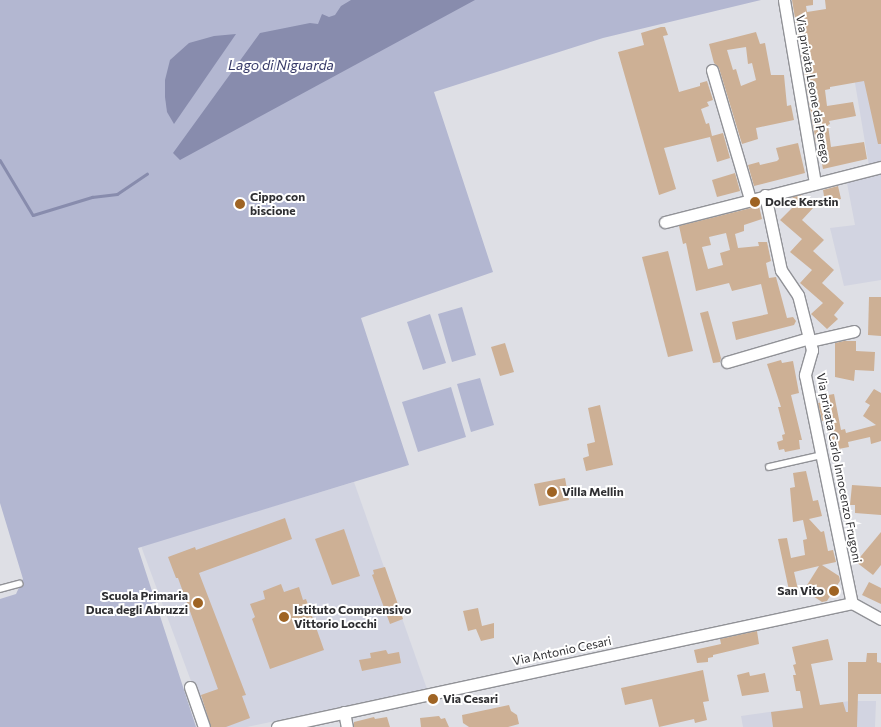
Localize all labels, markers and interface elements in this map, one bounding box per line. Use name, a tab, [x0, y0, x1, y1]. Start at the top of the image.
street label: Via privata Leone da Perego	[793, 14, 833, 164]
water label: Lago di Niguarda	[228, 57, 334, 73]
place label: Cippo con biscione	[250, 190, 305, 218]
place label: Dolce Kerstin	[765, 195, 839, 209]
marker: Dolce Kerstin	[749, 196, 761, 208]
marker: Cippo con biscione	[234, 198, 246, 210]
street label: Via privata Carlo Innocenzo Frugoni	[814, 372, 864, 564]
place label: Villa Mellin	[562, 485, 624, 499]
marker: Villa Mellin	[546, 486, 558, 498]
place label: San Vito	[777, 584, 824, 598]
marker: San Vito	[828, 585, 840, 597]
place label: Scuola Primaria Duca degli Abruzzi	[86, 589, 188, 617]
marker: Scuola Primaria Duca degli Abruzzi	[192, 597, 204, 609]
place label: Istituto Comprensivo Vittorio Locchi	[294, 603, 411, 631]
marker: Istituto Comprensivo Vittorio Locchi	[278, 611, 290, 623]
street label: Via Antonio Cesari	[511, 633, 613, 669]
place label: Via Cesari	[443, 692, 498, 706]
marker: Via Cesari	[427, 693, 439, 705]

